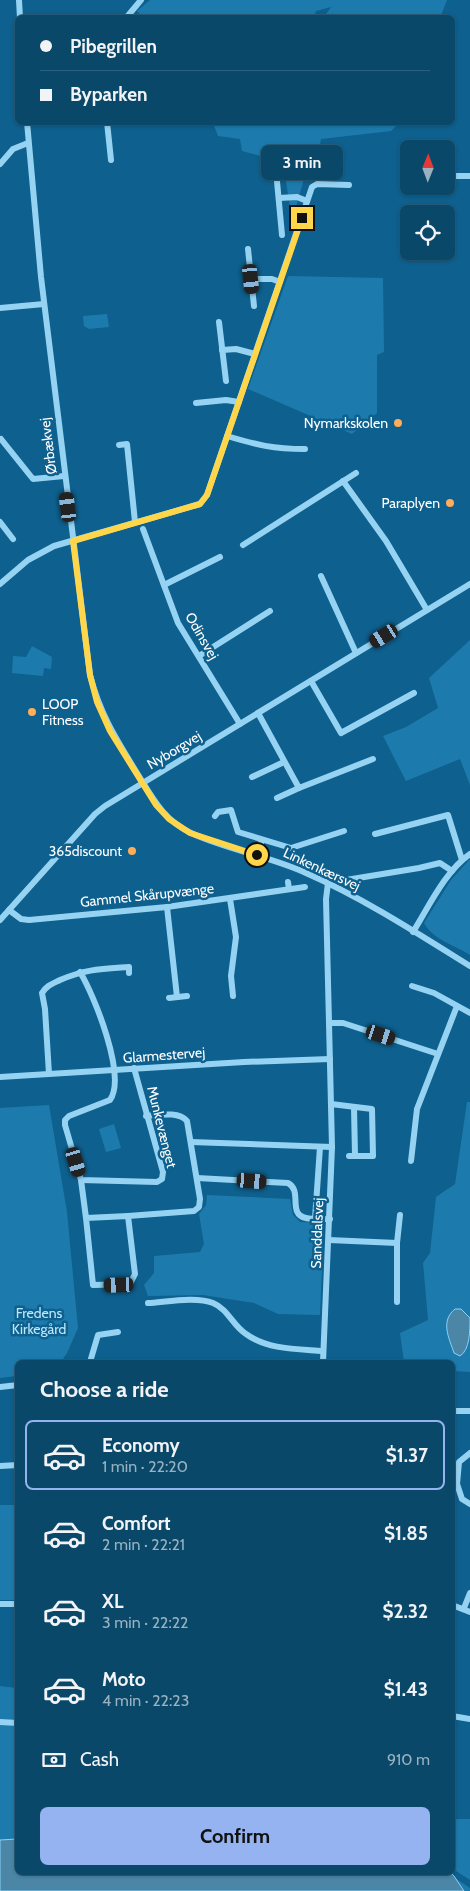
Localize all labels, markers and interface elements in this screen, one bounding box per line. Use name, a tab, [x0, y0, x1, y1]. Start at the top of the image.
text: Pibegrillen	[70, 35, 157, 58]
text: Byparken	[70, 83, 147, 106]
north arrow	[400, 140, 455, 195]
map controls	[400, 140, 455, 260]
callout: 3 min	[261, 146, 343, 180]
text: 3 min	[283, 153, 321, 172]
button: locate	[400, 205, 455, 260]
route end	[291, 207, 313, 229]
car	[241, 263, 260, 295]
place label: Nymarkskolen	[304, 414, 388, 432]
street label: Ørbækvej	[36, 417, 60, 475]
marker: Nymarkskolen	[392, 417, 404, 429]
car	[58, 491, 77, 523]
place label: Paraplyen	[381, 494, 440, 512]
marker: Paraplyen	[444, 497, 456, 509]
street label: Odinsvej	[181, 609, 223, 663]
car	[367, 622, 400, 650]
place label: LOOP Fitness	[42, 695, 84, 729]
marker: LOOP Fitness	[26, 706, 38, 718]
street label: Nyborgvej	[143, 727, 205, 773]
place label: 365discount	[49, 842, 122, 860]
street label: Linkenkærsvej	[281, 843, 363, 895]
route start	[246, 844, 268, 866]
marker: 365discount	[126, 845, 138, 857]
street label: Gammel Skårupvænge	[79, 879, 215, 911]
car	[364, 1023, 397, 1047]
street label: Glarmestervej	[122, 1043, 206, 1067]
street label: Munkevænget	[143, 1084, 181, 1170]
car	[64, 1145, 87, 1179]
car	[236, 1172, 267, 1190]
street label: Sanddalsvej	[307, 1197, 327, 1269]
car	[103, 1277, 134, 1293]
park label: Fredens Kirkegård	[12, 1304, 66, 1338]
text: Choose a ride	[40, 1376, 169, 1403]
icon: car	[42, 1433, 87, 1478]
text: Economy	[102, 1434, 180, 1457]
text: $1.37	[386, 1444, 428, 1467]
text: 1 min · 22:20	[102, 1457, 188, 1476]
icon: car	[42, 1511, 87, 1556]
text: Comfort	[102, 1512, 171, 1535]
text: $1.85	[384, 1522, 428, 1545]
text: 2 min · 22:21	[102, 1535, 185, 1554]
icon: car	[42, 1589, 87, 1634]
text: XL	[102, 1590, 123, 1613]
text: $2.32	[382, 1600, 428, 1623]
text: 3 min · 22:22	[102, 1613, 189, 1632]
icon: car	[42, 1667, 87, 1712]
text: Moto	[102, 1668, 146, 1691]
text: $1.43	[384, 1678, 428, 1701]
text: 4 min · 22:23	[102, 1691, 189, 1710]
icon: cash	[40, 1746, 68, 1774]
text: Cash	[80, 1748, 119, 1771]
text: 910 m	[387, 1750, 430, 1769]
button: Confirm	[40, 1807, 430, 1865]

